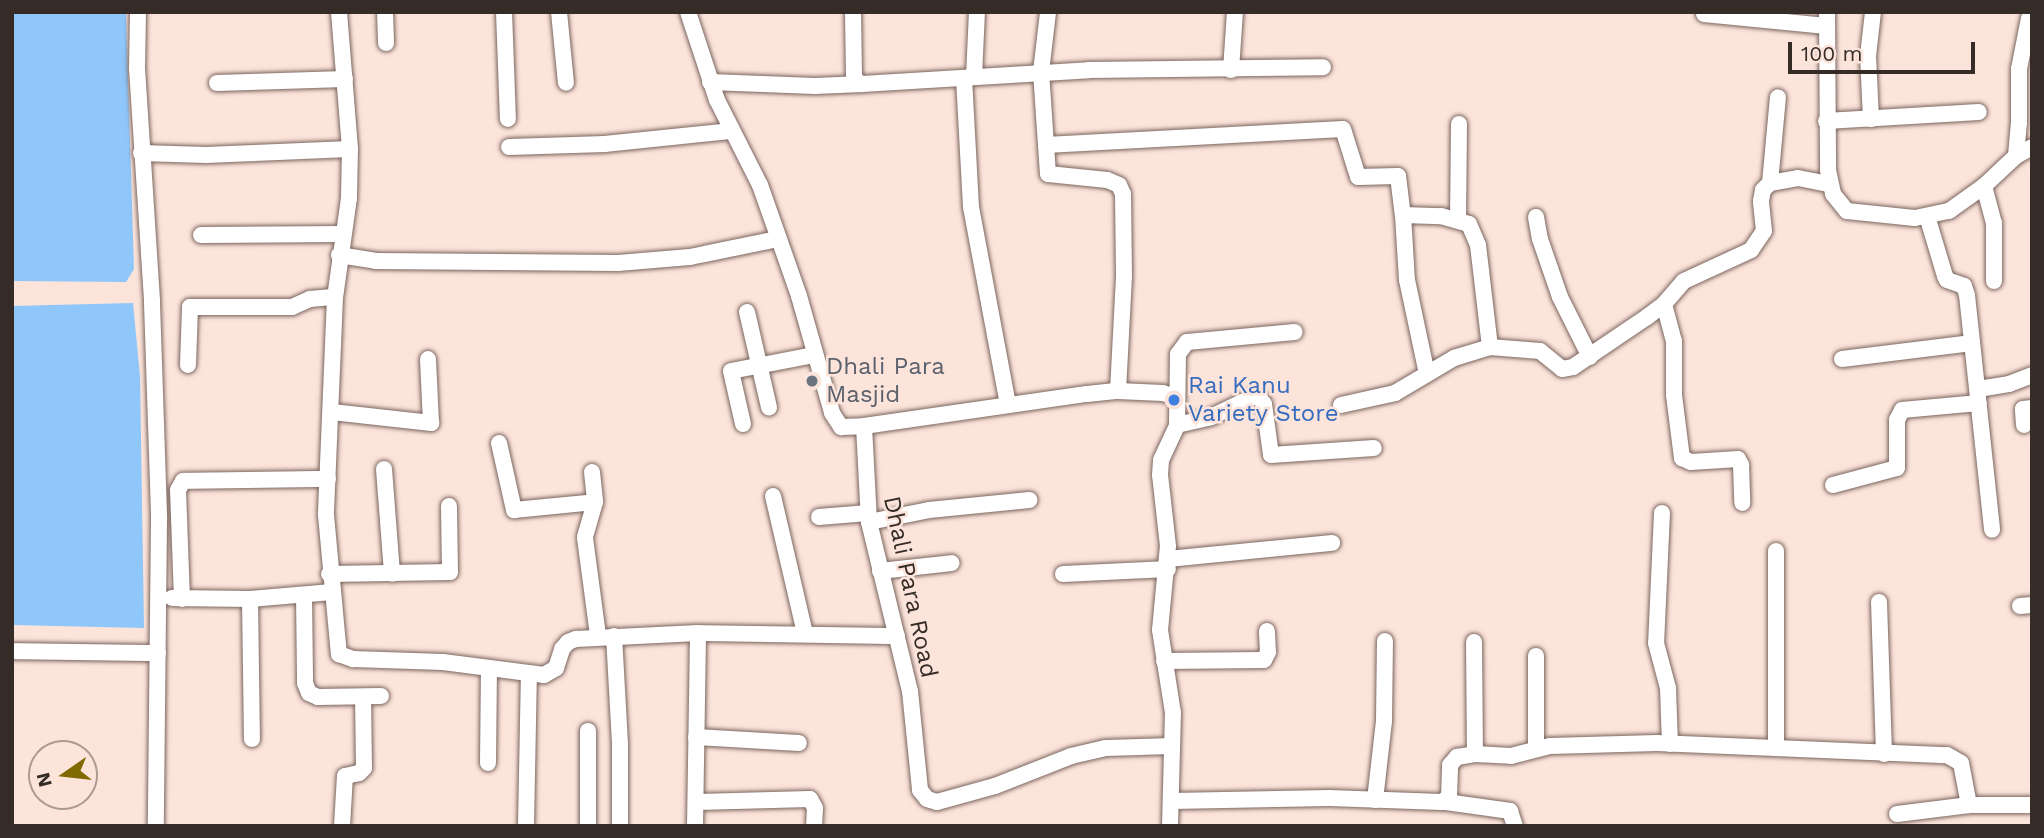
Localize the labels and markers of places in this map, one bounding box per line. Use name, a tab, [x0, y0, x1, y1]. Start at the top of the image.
place label: Dhali Para Masjid	[826, 353, 945, 409]
place label: Rai Kanu Variety Store	[1188, 372, 1339, 428]
marker: Dhali Para Masjid	[804, 373, 820, 389]
marker: Rai Kanu Variety Store	[1166, 392, 1182, 408]

